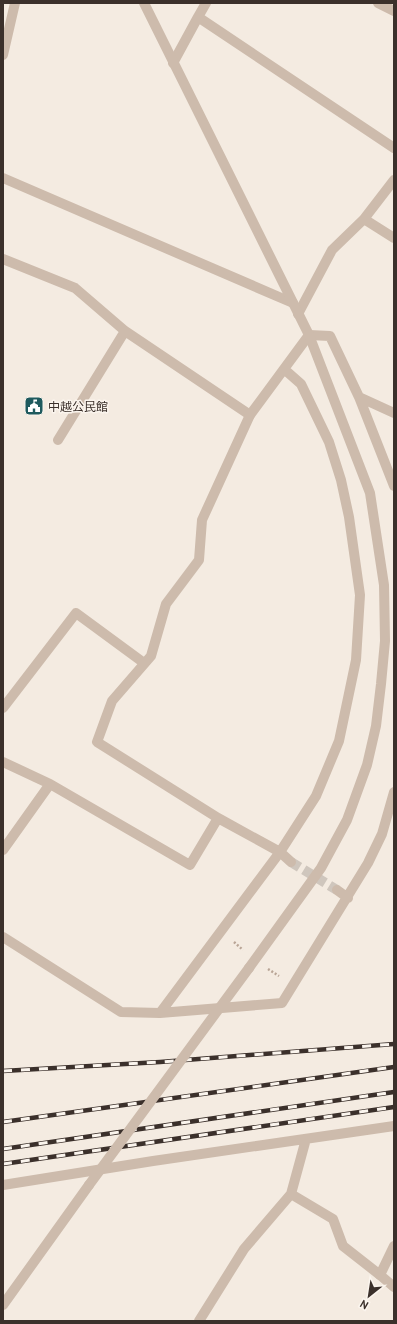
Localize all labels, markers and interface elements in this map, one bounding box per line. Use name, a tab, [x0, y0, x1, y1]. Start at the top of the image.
public building icon: 中越公民館	[23, 395, 45, 417]
place label: 中越公民館	[48, 399, 108, 414]
north arrow	[349, 1276, 389, 1316]
text: N	[357, 1297, 371, 1313]

